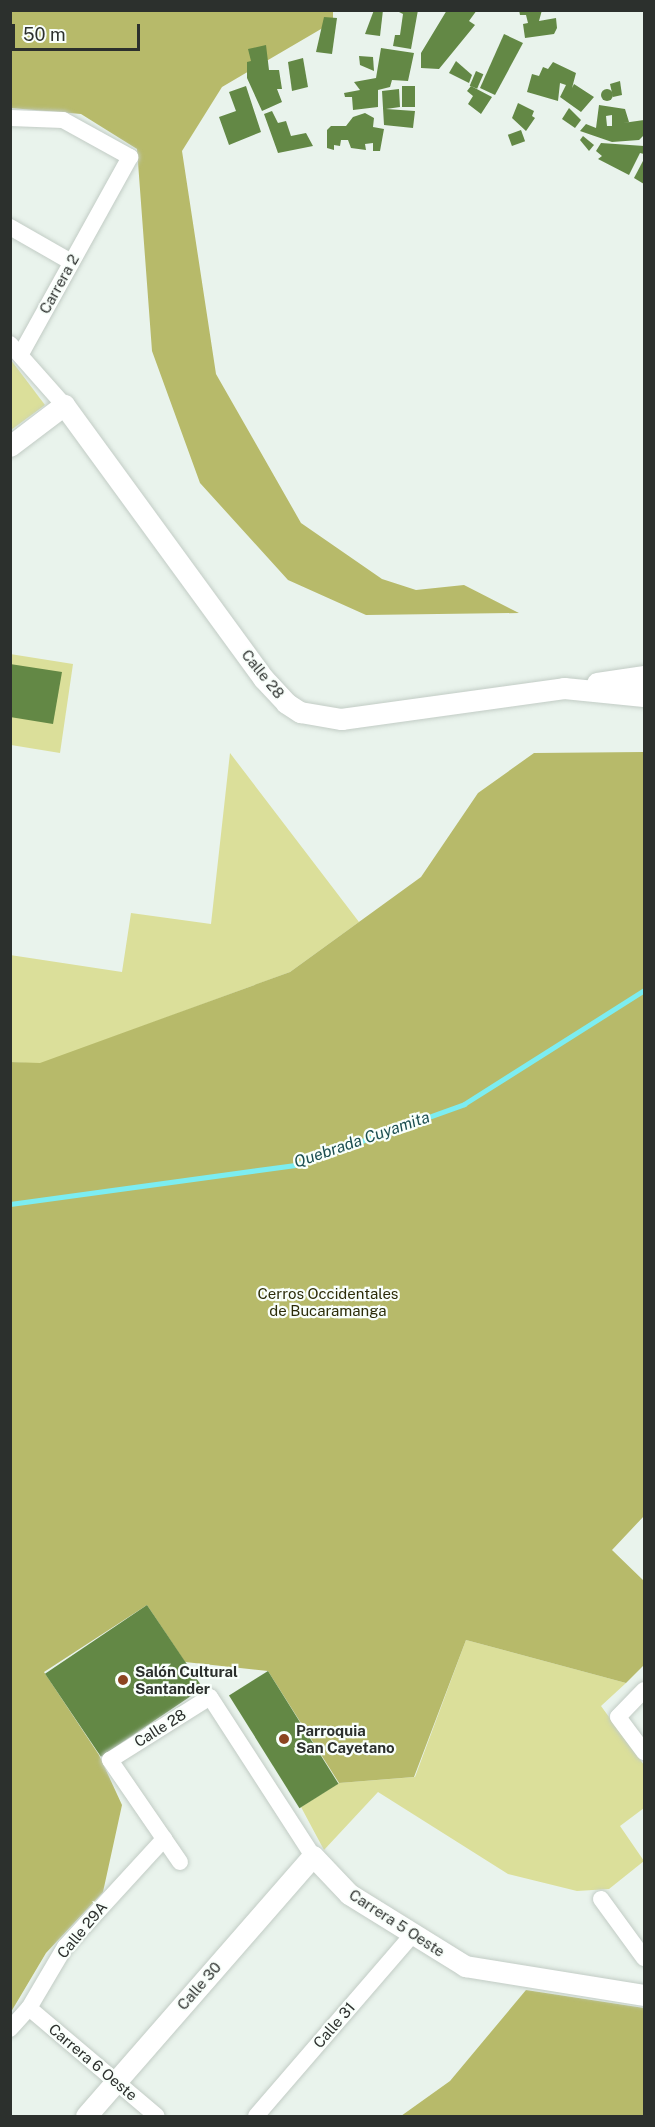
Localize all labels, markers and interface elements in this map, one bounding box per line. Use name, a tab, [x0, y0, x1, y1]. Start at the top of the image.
scale bar	[15, 12, 142, 50]
text: 50 m	[23, 24, 66, 45]
street label: Carrera 2	[35, 251, 83, 317]
street label: Calle 28	[238, 646, 288, 702]
water label: Quebrada Cuyamita	[292, 1108, 432, 1172]
park label: Cerros Occidentales de Bucaramanga	[258, 1284, 398, 1319]
place label: Salón Cultural Santander	[135, 1662, 238, 1697]
marker: Salón Cultural Santander	[116, 1673, 130, 1687]
street label: Calle 28	[131, 1705, 189, 1751]
place label: Parroquia San Cayetano	[296, 1721, 395, 1756]
marker: Parroquia San Cayetano	[277, 1732, 291, 1746]
street label: Carrera 5 Oeste	[346, 1885, 448, 1961]
street label: Calle 29A	[53, 1898, 111, 1962]
street label: Calle 30	[173, 1958, 225, 2014]
street label: Calle 31	[309, 1998, 359, 2052]
street label: Carrera 6 Oeste	[45, 2020, 141, 2104]

